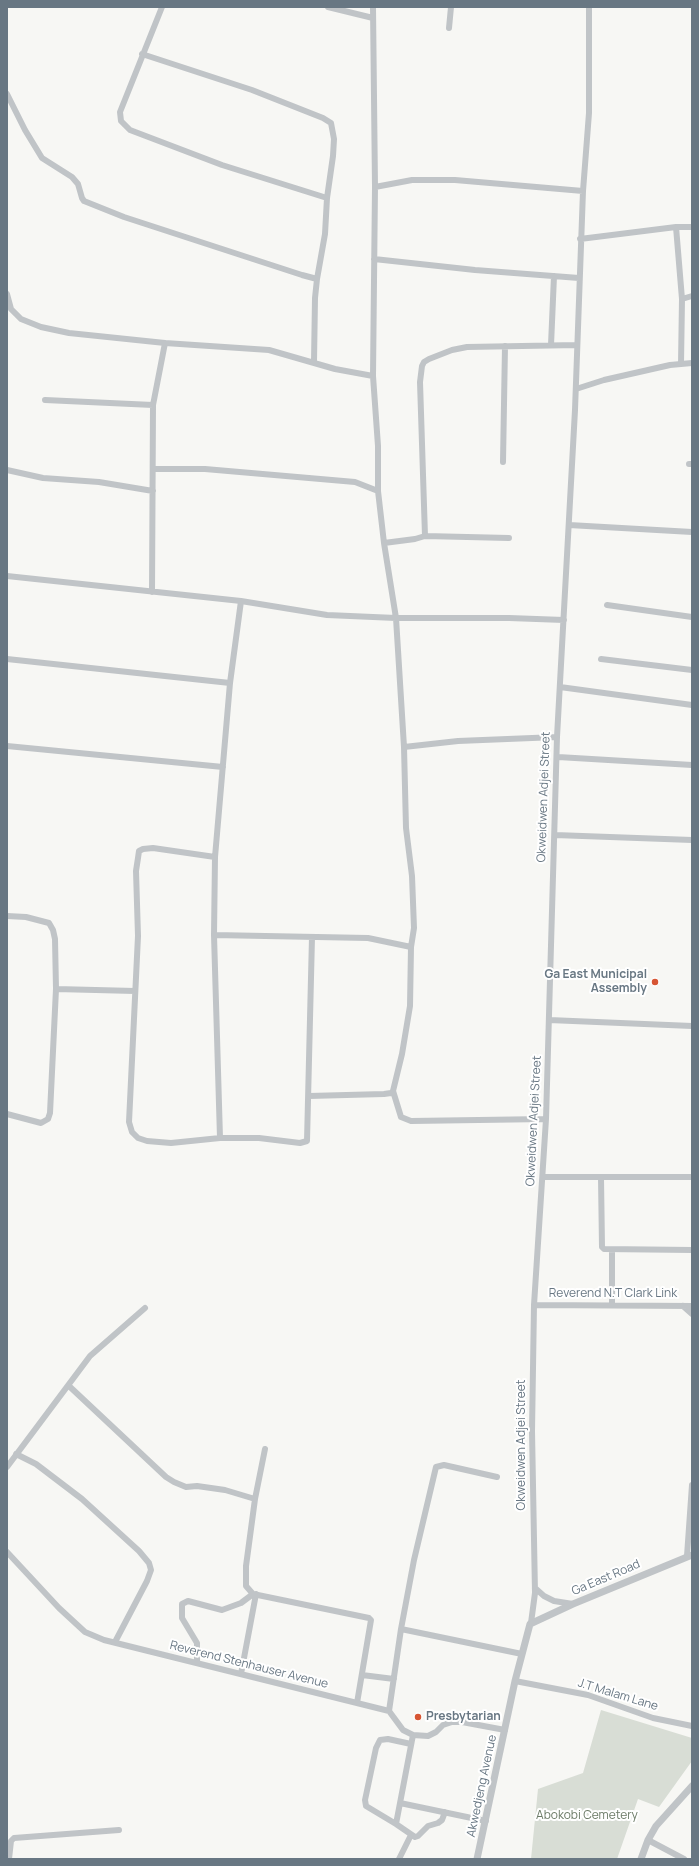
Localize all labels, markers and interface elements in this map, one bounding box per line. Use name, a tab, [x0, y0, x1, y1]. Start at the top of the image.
street label: Okweidwen Adjei Street	[535, 731, 553, 863]
place label: Ga East Municipal Assembly	[544, 968, 647, 996]
marker: Ga East Municipal Assembly	[650, 977, 660, 987]
street label: Okweidwen Adjei Street	[523, 1055, 545, 1187]
street label: Reverend N.T Clark Link	[549, 1287, 677, 1301]
street label: Okweidwen Adjei Street	[515, 1379, 529, 1511]
street label: Ga East Road	[570, 1557, 642, 1599]
street label: Reverend Stenhauser Avenue	[168, 1638, 330, 1692]
street label: J.T Malam Lane	[576, 1676, 660, 1714]
place label: Presbytarian	[426, 1710, 501, 1724]
marker: Presbytarian	[413, 1712, 423, 1722]
street label: Akwedjeng Avenue	[464, 1734, 500, 1838]
park label: Abokobi Cemetery	[536, 1809, 638, 1823]

